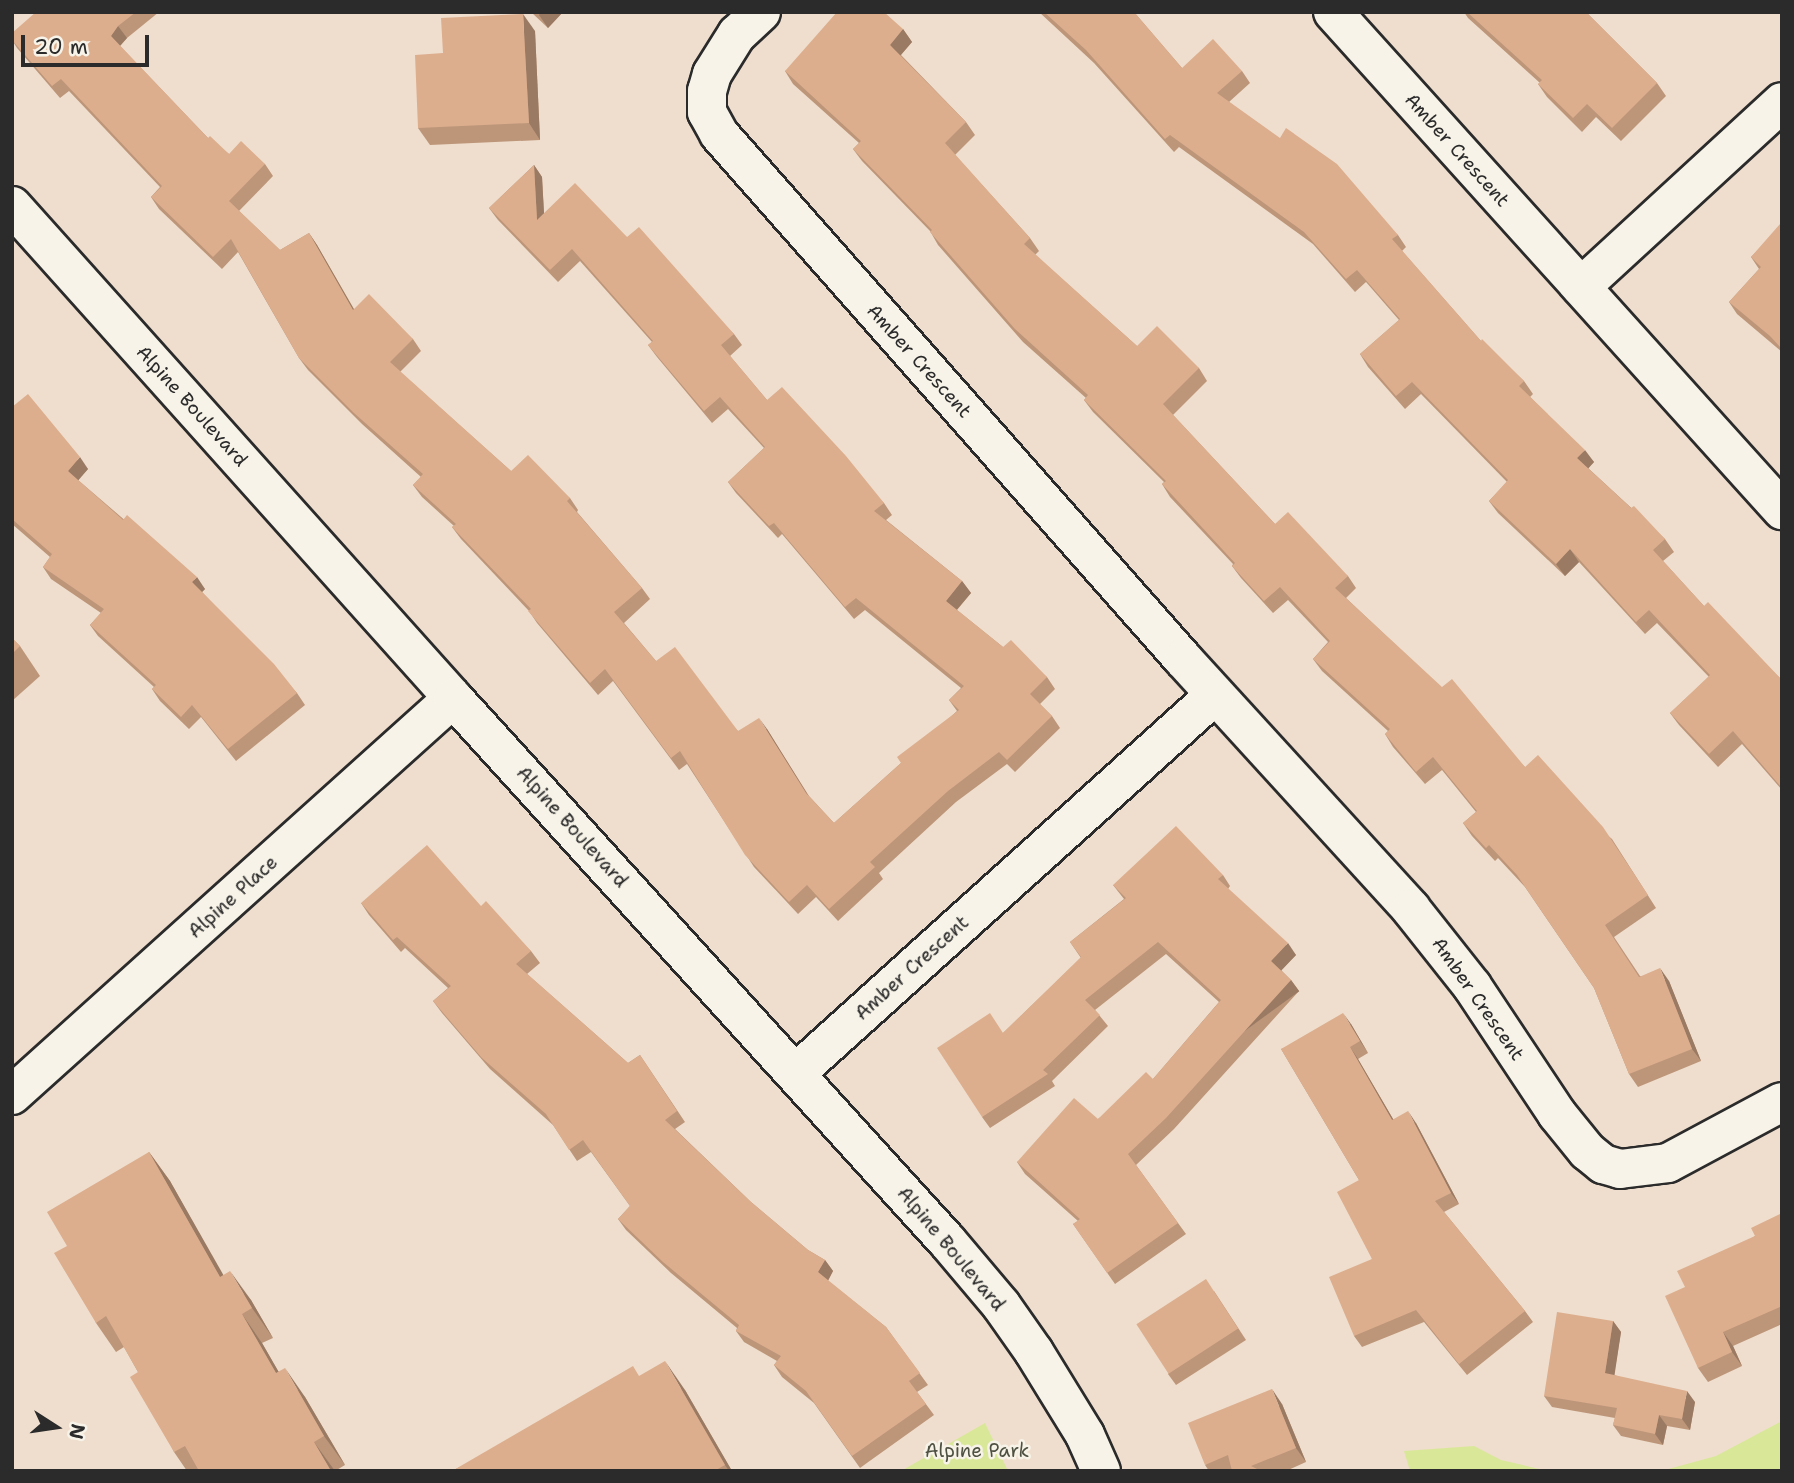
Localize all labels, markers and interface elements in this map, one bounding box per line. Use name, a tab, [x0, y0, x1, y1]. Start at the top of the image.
scale bar	[24, 21, 152, 65]
text: 20 m	[34, 33, 88, 61]
street label: Amber Crescent	[1400, 88, 1514, 212]
street label: Amber Crescent	[862, 299, 976, 423]
street label: Alpine Boulevard	[132, 341, 252, 471]
street label: Alpine Boulevard	[512, 762, 632, 892]
street label: Alpine Place	[184, 851, 282, 943]
street label: Amber Crescent	[850, 911, 974, 1025]
street label: Amber Crescent	[1427, 933, 1529, 1065]
street label: Alpine Boulevard	[892, 1182, 1010, 1316]
north arrow	[21, 1392, 91, 1462]
text: N	[63, 1422, 91, 1441]
park label: Alpine Park	[925, 1440, 1029, 1462]

